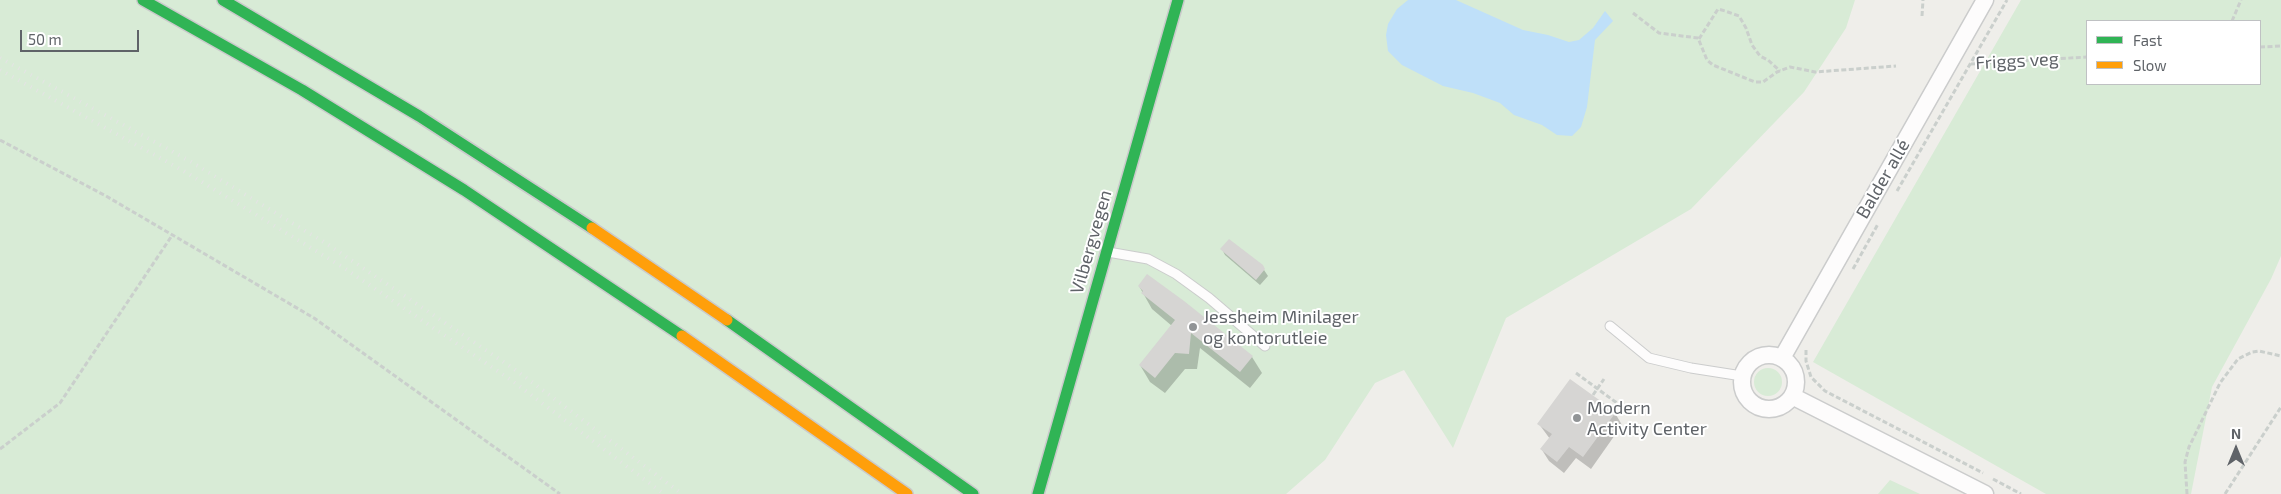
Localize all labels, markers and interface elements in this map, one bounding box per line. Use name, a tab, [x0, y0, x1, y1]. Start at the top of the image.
scale bar	[22, 20, 141, 52]
legend	[2086, 20, 2261, 85]
text: 50 m	[28, 30, 62, 48]
text: Fast	[2133, 31, 2162, 49]
street label: Friggs veg	[1975, 48, 2059, 74]
text: Slow	[2133, 56, 2167, 74]
street label: Balder allé	[1852, 136, 1914, 222]
street label: Vilbergvegen	[1066, 188, 1116, 296]
place label: Jessheim Minilager og kontorutleie	[1203, 306, 1359, 348]
marker: Jessheim Minilager og kontorutleie	[1187, 321, 1199, 333]
place label: Modern Activity Center	[1587, 397, 1707, 439]
marker: Modern Activity Center	[1571, 412, 1583, 424]
north arrow	[2211, 424, 2261, 474]
text: N	[2231, 425, 2241, 442]

